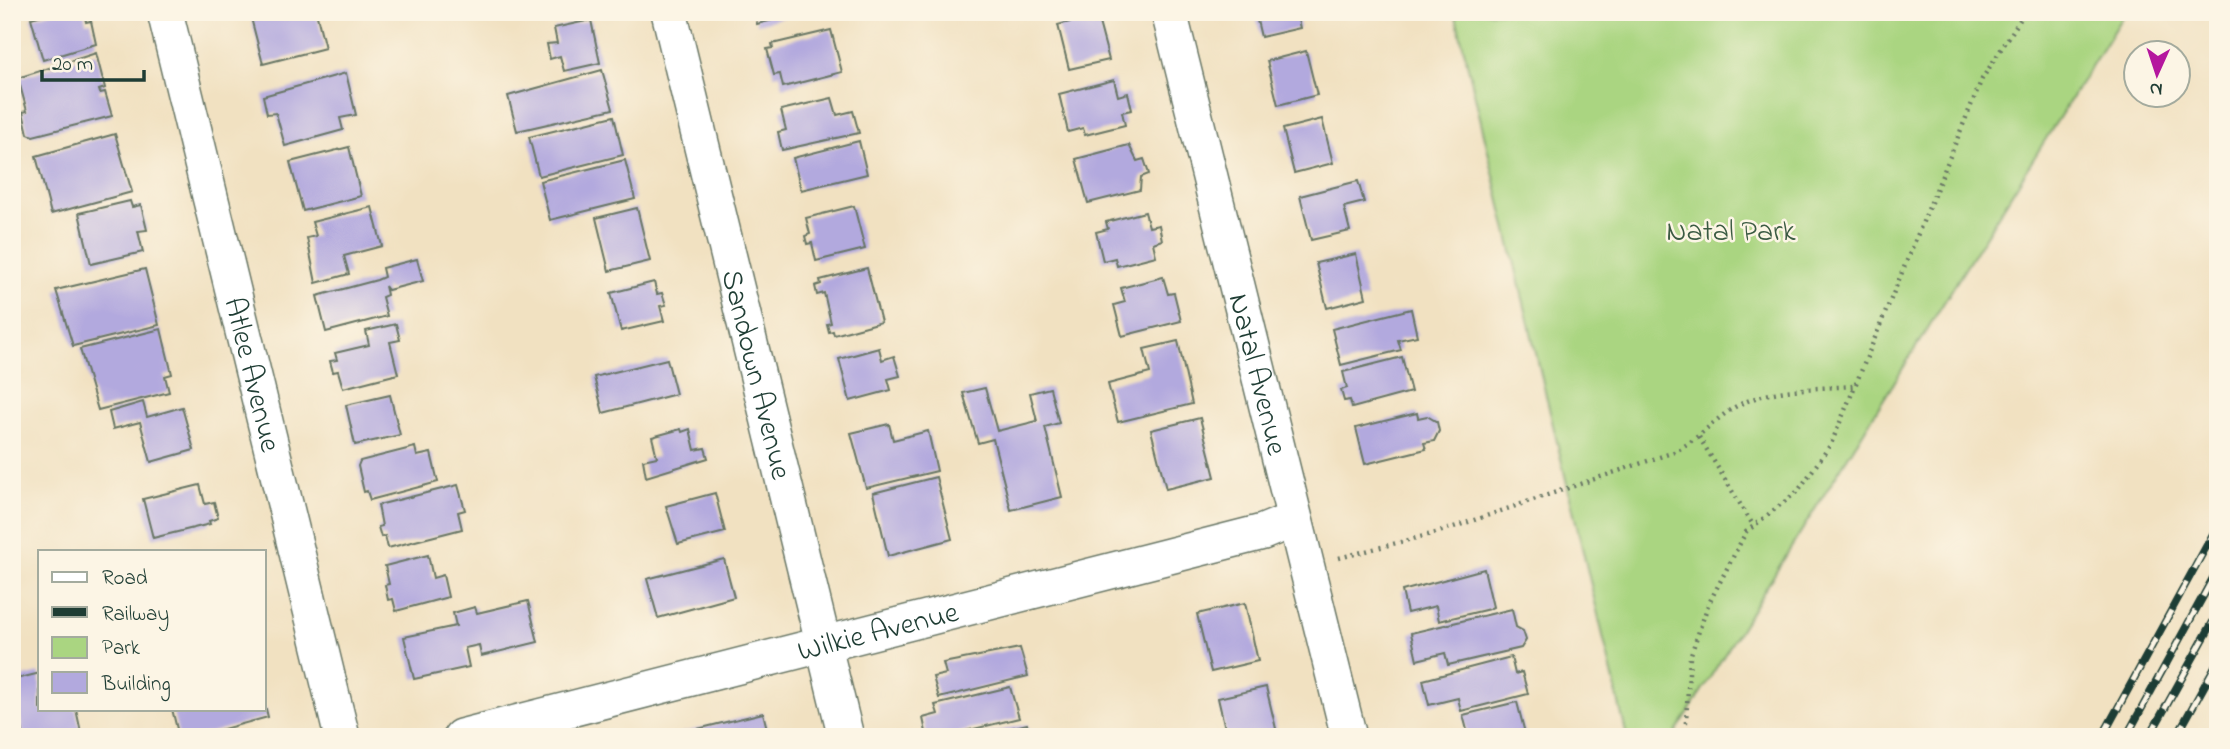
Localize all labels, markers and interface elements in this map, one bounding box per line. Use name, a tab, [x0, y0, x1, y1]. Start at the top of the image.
scale bar	[42, 38, 144, 82]
north arrow	[2122, 38, 2192, 108]
text: 20 m	[52, 50, 93, 80]
text: N	[2149, 75, 2163, 102]
park label: Natal Park	[1666, 211, 1797, 255]
street label: Sandown Avenue	[708, 266, 801, 485]
street label: Natal Avenue	[1215, 289, 1297, 461]
street label: Atlee Avenue	[210, 293, 291, 457]
legend	[38, 550, 266, 710]
text: Road	[102, 564, 148, 594]
street label: Wilkie Avenue	[793, 592, 964, 675]
text: Railway	[102, 600, 169, 632]
text: Park	[102, 634, 141, 664]
text: Building	[101, 670, 171, 702]

